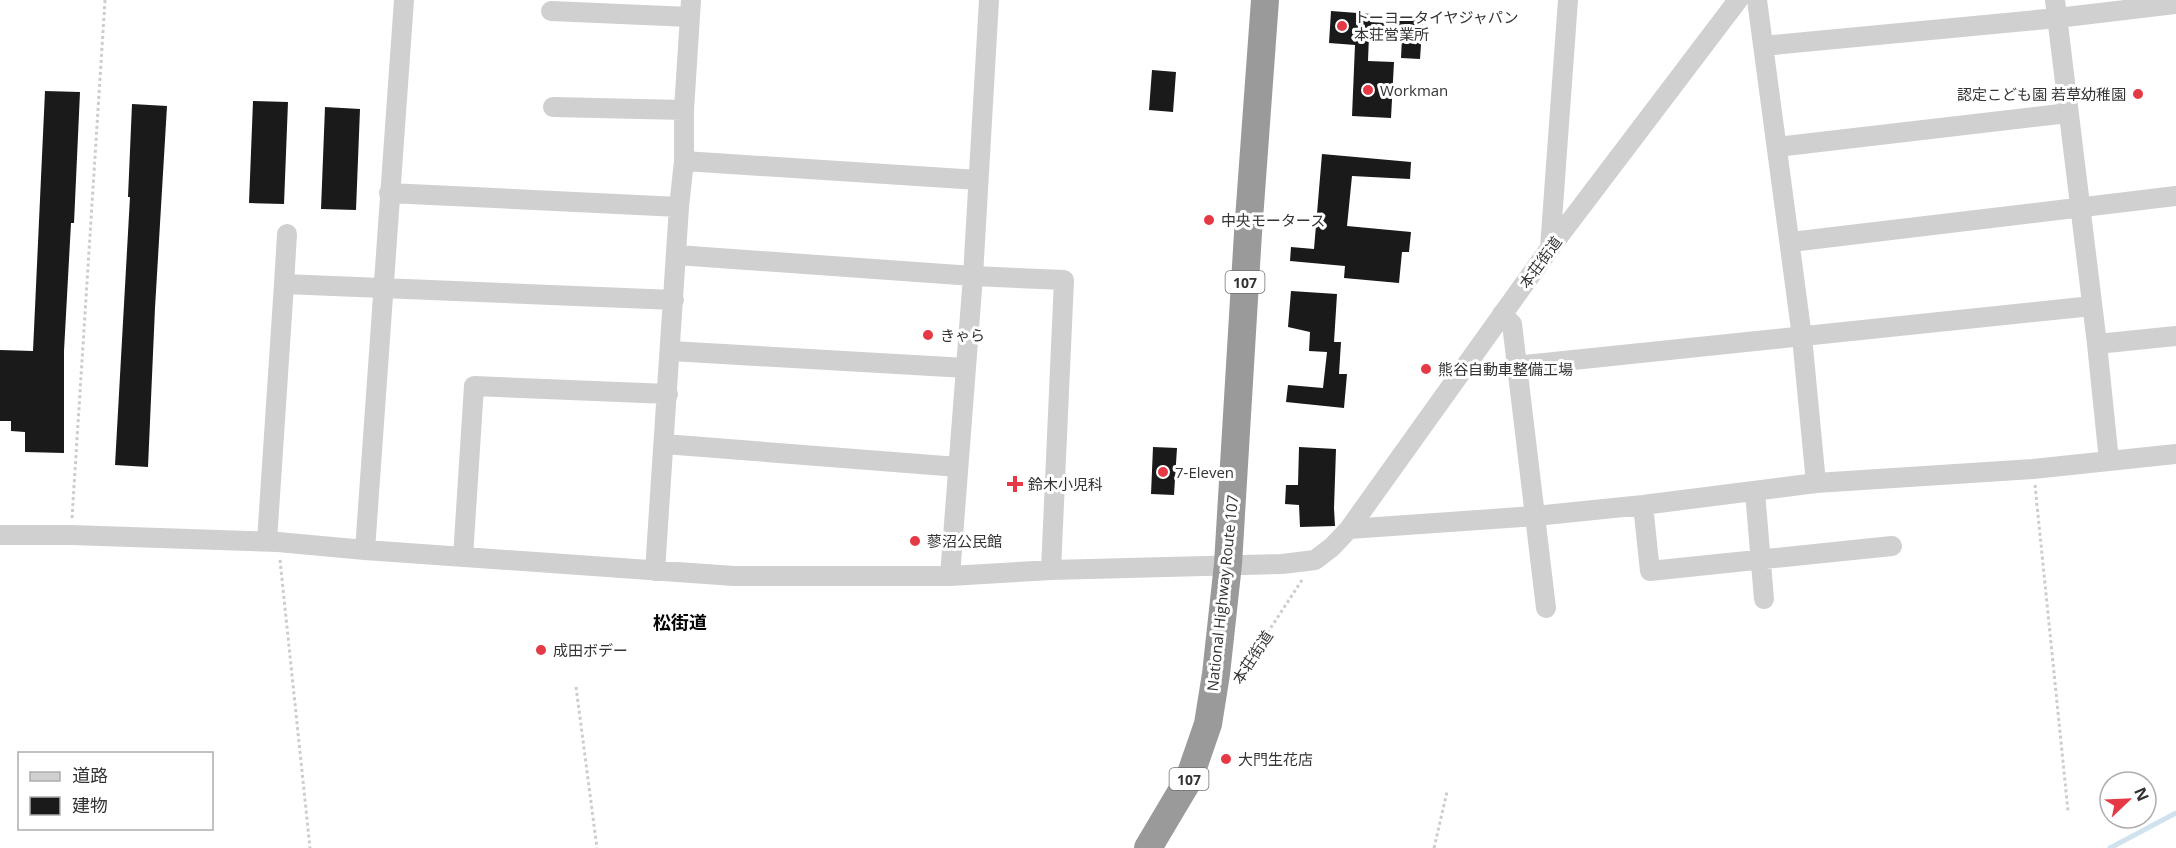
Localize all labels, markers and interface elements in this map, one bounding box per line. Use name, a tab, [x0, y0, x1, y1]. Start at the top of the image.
place label: トーヨータイヤジャパン 本荘営業所	[1354, 7, 1519, 44]
marker: トーヨータイヤジャパン 本荘営業所	[1335, 19, 1349, 33]
place label: Workman	[1380, 80, 1448, 100]
marker: Workman	[1361, 83, 1375, 97]
place label: 認定こども園 若草幼稚園	[1957, 84, 2126, 104]
marker: 認定こども園 若草幼稚園	[2131, 87, 2145, 101]
place label: 中央モータース	[1221, 210, 1325, 230]
marker: 中央モータース	[1202, 213, 1216, 227]
street label: 本荘街道	[1514, 232, 1566, 292]
road number: 107	[1226, 271, 1264, 293]
place label: きゃら	[940, 325, 985, 345]
marker: きゃら	[921, 328, 935, 342]
place label: 熊谷自動車整備工場	[1438, 359, 1573, 379]
marker: 熊谷自動車整備工場	[1419, 362, 1433, 376]
place label: 7-Eleven	[1175, 462, 1234, 482]
marker: 7-Eleven	[1156, 465, 1170, 479]
place label: 鈴木小児科	[1028, 474, 1103, 494]
marker: 鈴木小児科	[1006, 475, 1024, 493]
street label: National Highway Route 107	[1202, 494, 1242, 692]
place label: 蓼沼公民館	[927, 531, 1002, 551]
marker: 蓼沼公民館	[908, 534, 922, 548]
district label: 松街道	[653, 610, 707, 634]
street label: 本荘街道	[1227, 626, 1277, 688]
place label: 成田ボデー	[553, 640, 628, 660]
marker: 成田ボデー	[534, 643, 548, 657]
place label: 大門生花店	[1238, 749, 1313, 769]
legend	[18, 752, 213, 830]
marker: 大門生花店	[1219, 752, 1233, 766]
text: 道路	[72, 763, 108, 787]
road number: 107	[1170, 768, 1208, 790]
north arrow	[2098, 770, 2158, 830]
text: N	[2129, 784, 2154, 804]
text: 建物	[72, 793, 108, 817]

